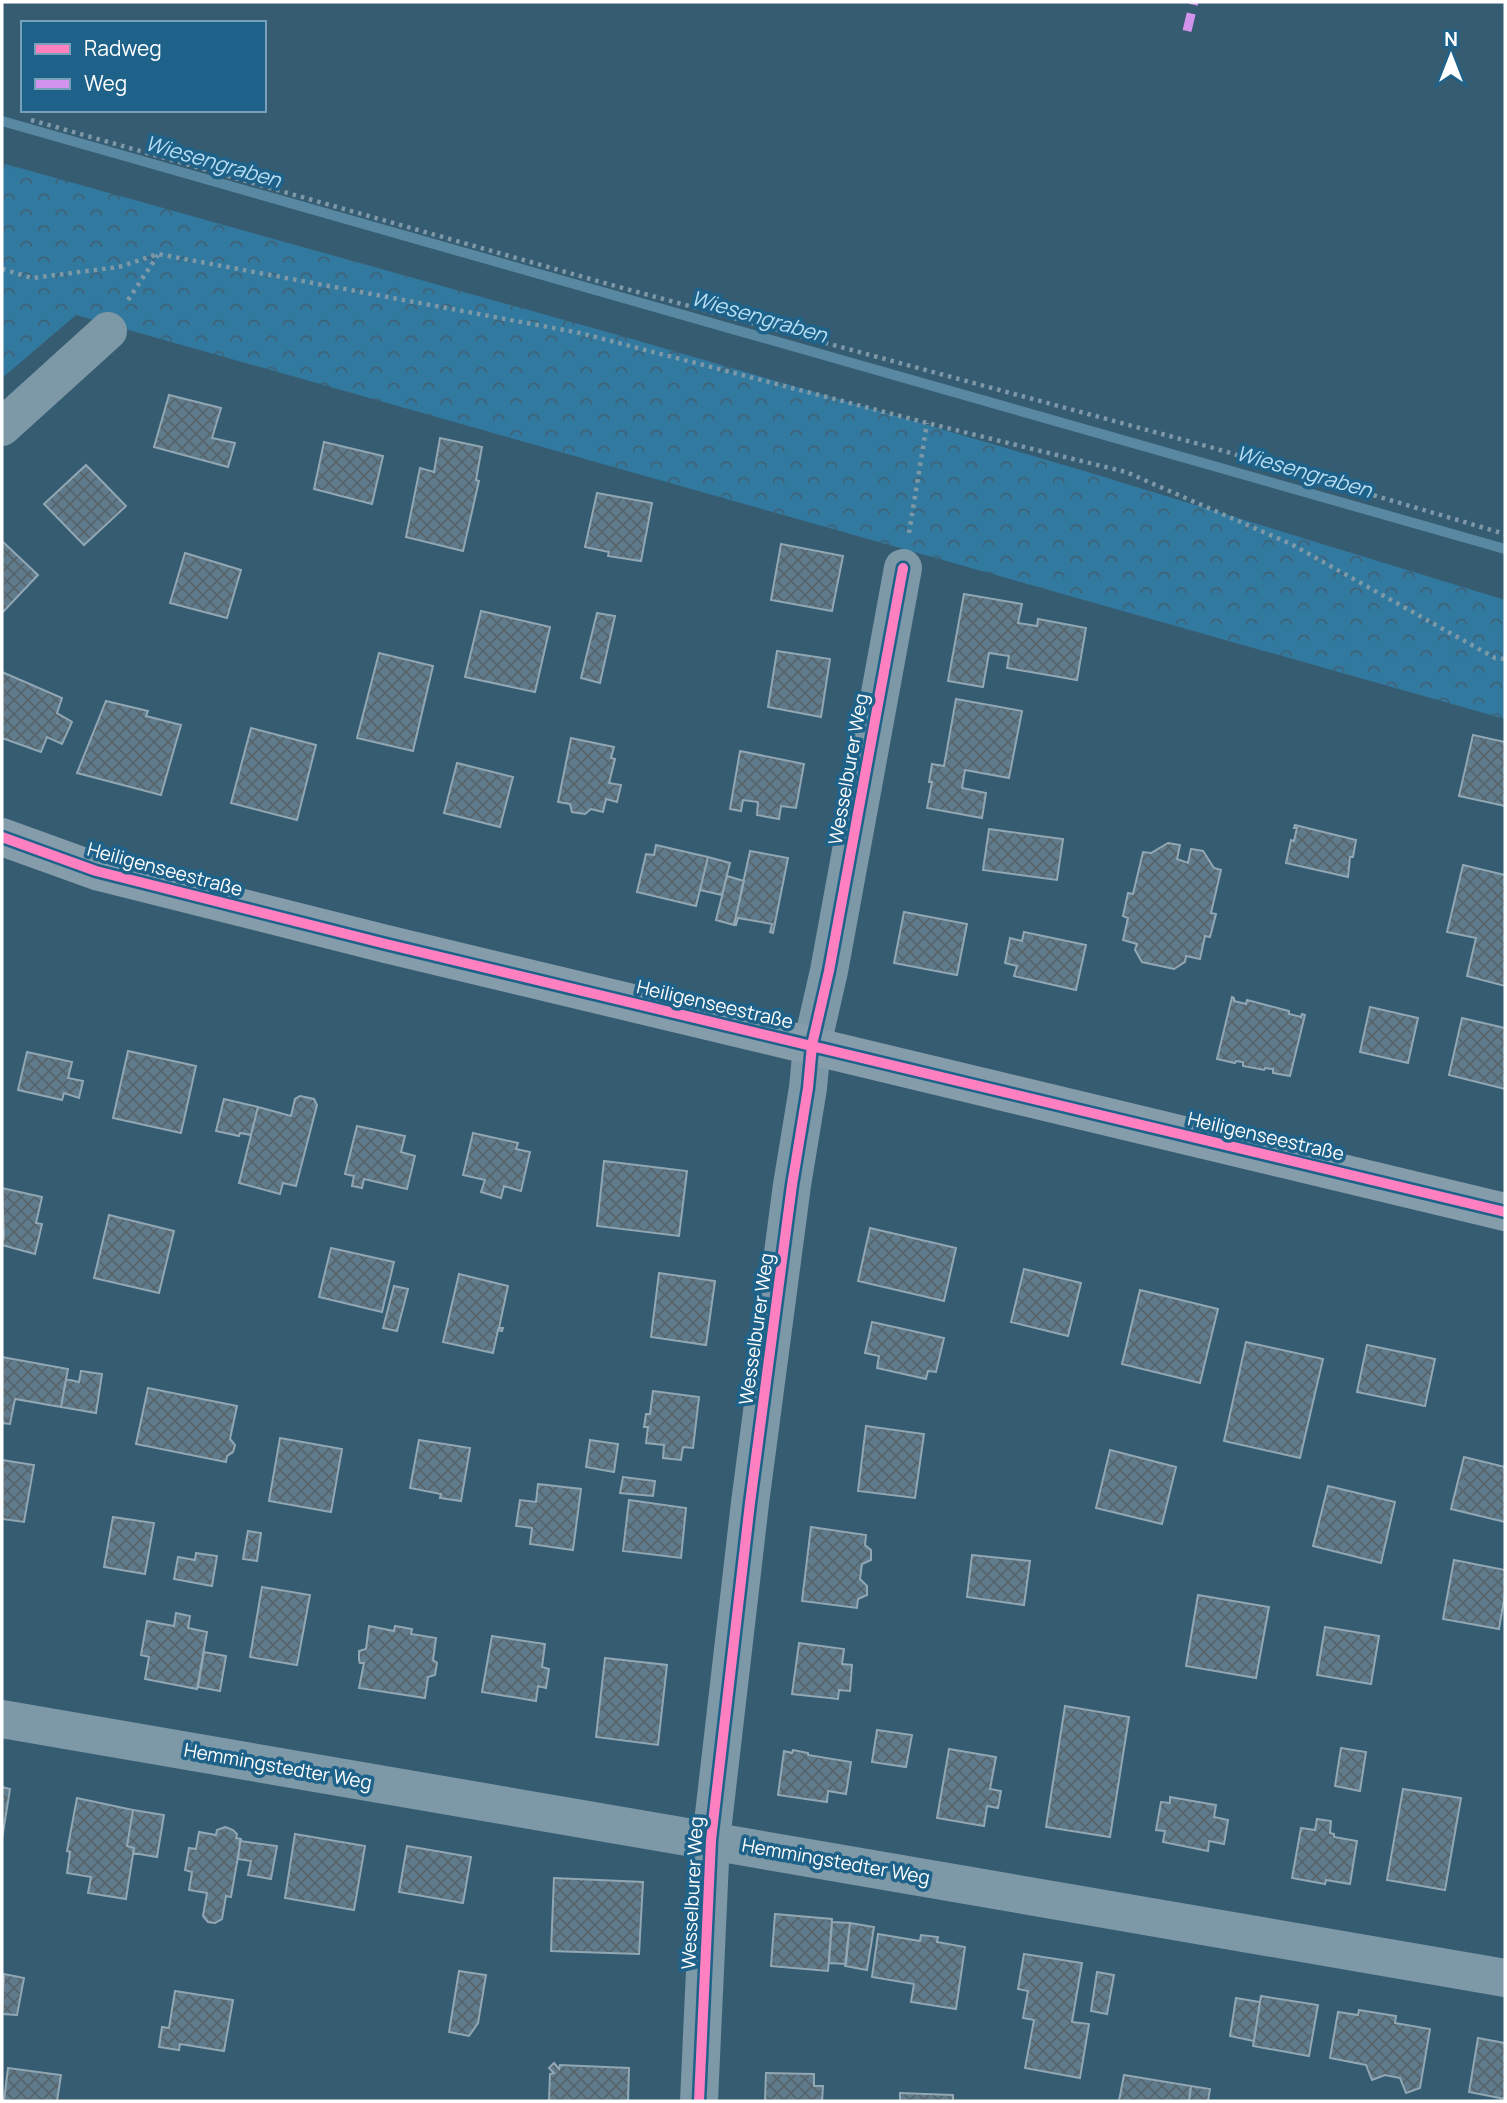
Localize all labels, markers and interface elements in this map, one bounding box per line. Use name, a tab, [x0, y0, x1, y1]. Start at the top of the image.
legend	[21, 21, 266, 112]
north arrow	[1416, 21, 1486, 91]
text: N	[1444, 26, 1458, 52]
text: Radweg	[84, 34, 162, 62]
text: Weg	[84, 69, 127, 97]
water label: Wiesengraben	[142, 128, 286, 194]
water label: Wiesengraben	[688, 283, 832, 349]
water label: Wiesengraben	[1233, 438, 1377, 504]
street label: Wesselburer Weg	[822, 691, 874, 847]
street label: Heiligenseestraße	[84, 836, 246, 902]
street label: Heiligenseestraße	[634, 973, 796, 1035]
street label: Heiligenseestraße	[1185, 1105, 1347, 1167]
street label: Wesselburer Weg	[732, 1251, 780, 1407]
street label: Hemmingstedter Weg	[182, 1737, 374, 1795]
street label: Wesselburer Weg	[675, 1816, 709, 1970]
street label: Hemmingstedter Weg	[740, 1832, 932, 1890]

